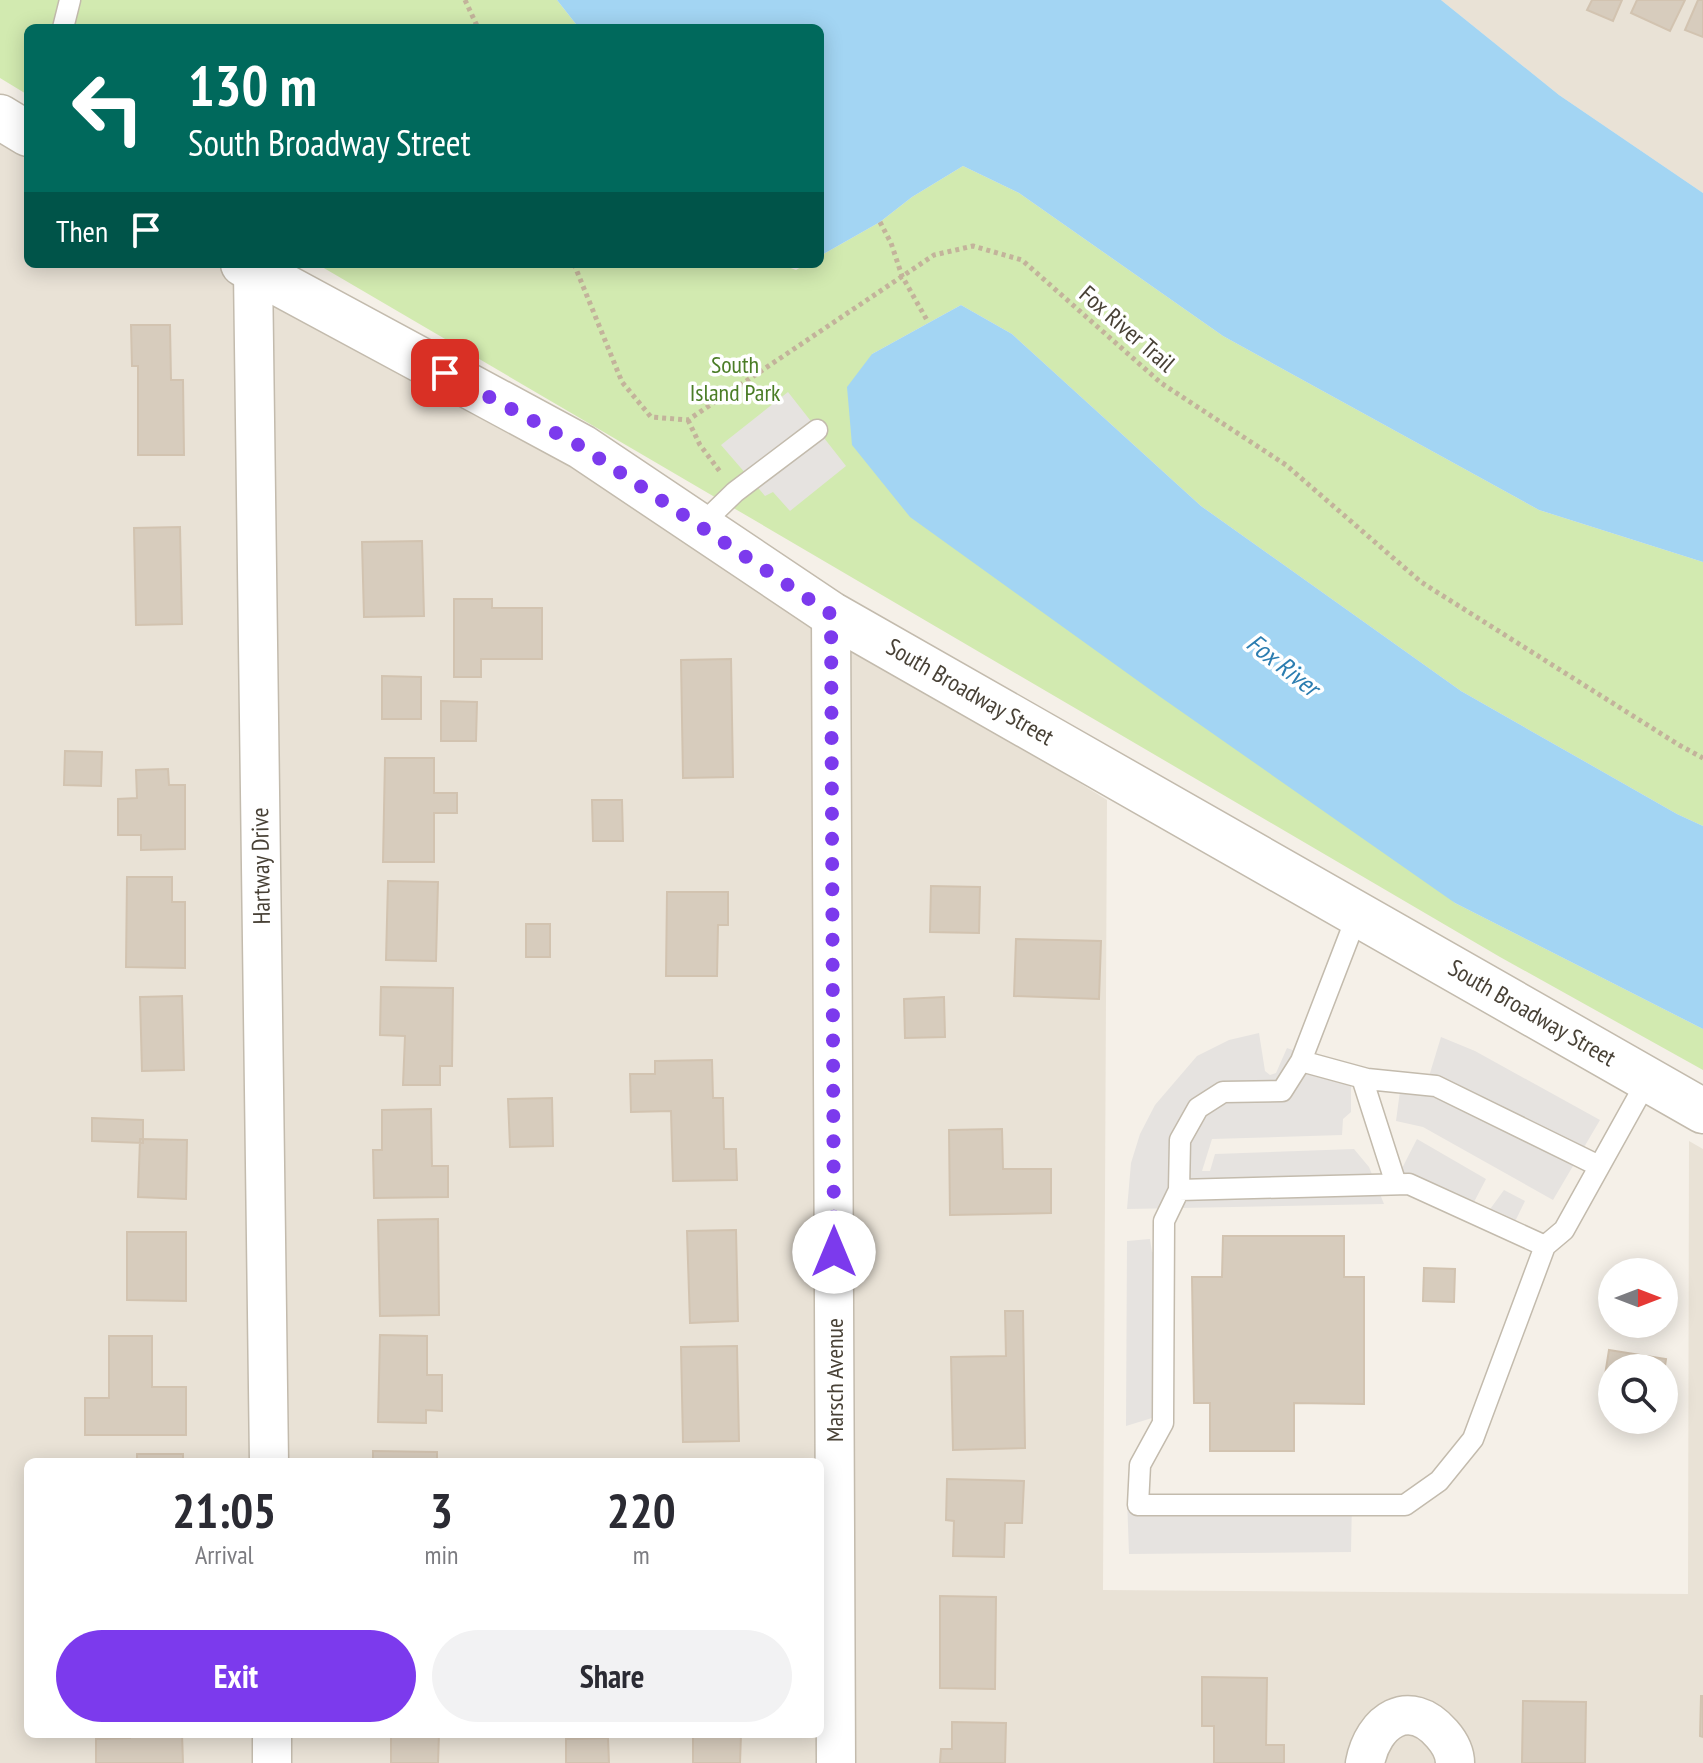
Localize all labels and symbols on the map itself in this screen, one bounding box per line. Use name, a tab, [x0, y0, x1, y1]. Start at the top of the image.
street label: Fox River Trail	[1073, 279, 1182, 379]
pin	[411, 339, 479, 407]
park label: South Island Park	[690, 349, 781, 408]
water label: Fox River	[1240, 626, 1329, 706]
street label: South Broadway Street	[881, 631, 1060, 752]
street label: Hartway Drive	[244, 807, 277, 925]
street label: South Broadway Street	[1443, 952, 1622, 1073]
position arrow	[792, 1210, 876, 1294]
north arrow	[1598, 1258, 1678, 1338]
street label: Marsch Avenue	[819, 1318, 850, 1442]

